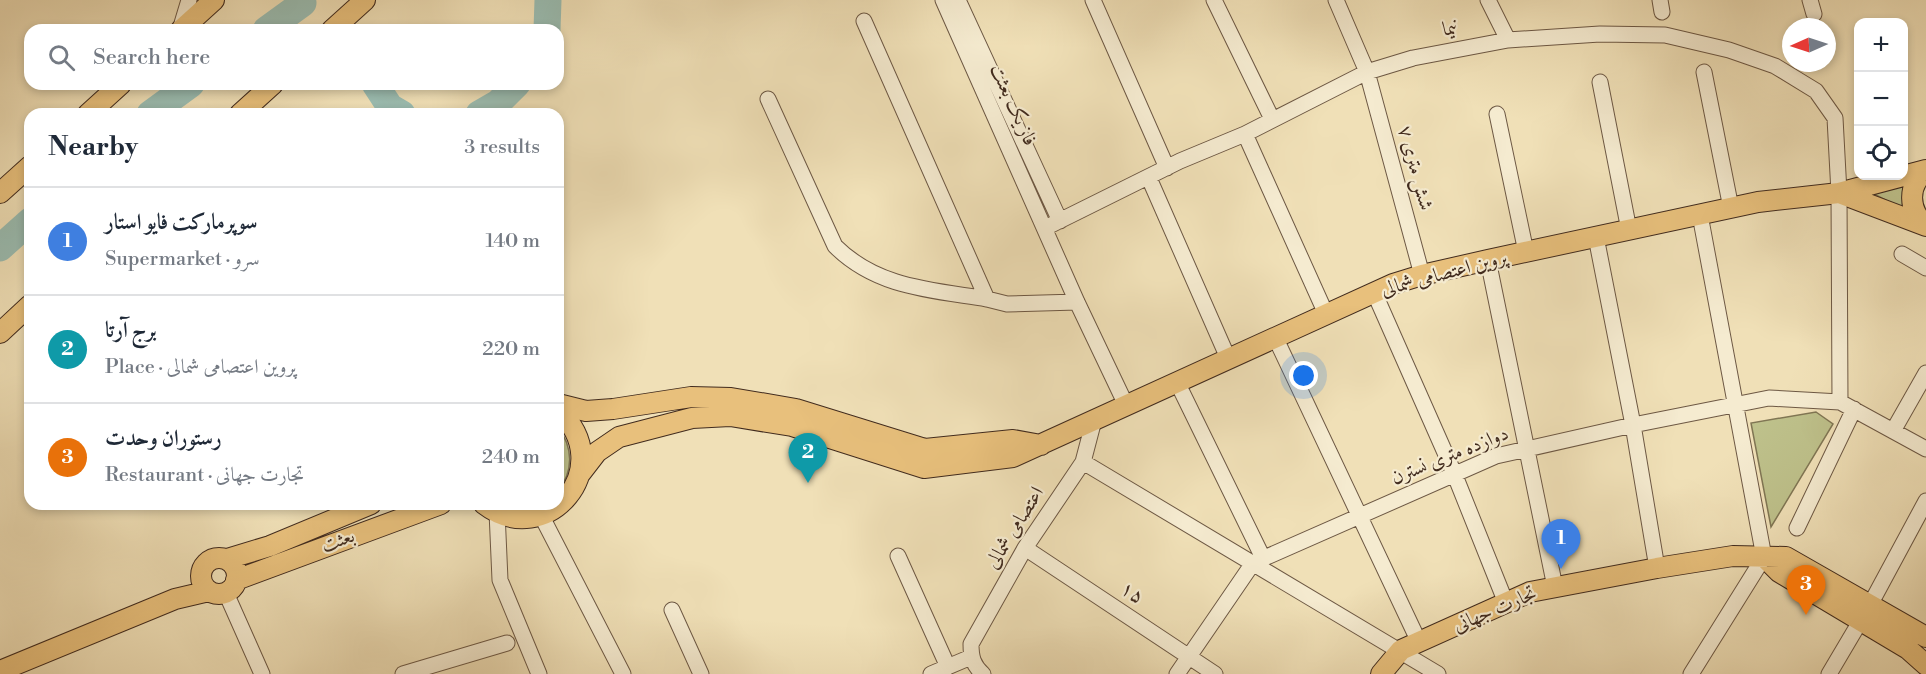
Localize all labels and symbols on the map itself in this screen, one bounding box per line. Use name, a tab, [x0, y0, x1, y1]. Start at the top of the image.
street label: نیما	[1440, 15, 1460, 43]
north arrow	[1782, 18, 1836, 72]
street label: فاز یک بعثت	[984, 60, 1042, 150]
street label: ۷ شش متری	[1392, 123, 1438, 213]
street label: پروین اعتصامی شمالی	[1378, 245, 1512, 303]
your location	[1289, 361, 1318, 390]
street label: دوازده متری نسترن	[1388, 421, 1512, 491]
pin: 2	[788, 434, 828, 483]
street label: اعتصامی شمالی	[980, 482, 1050, 574]
pin: 1	[1542, 520, 1580, 569]
street label: بعثت	[318, 523, 358, 559]
pin: 3	[1786, 566, 1826, 615]
street label: ۱۵	[1115, 576, 1149, 610]
street label: تجارت جهانی	[1450, 581, 1540, 639]

